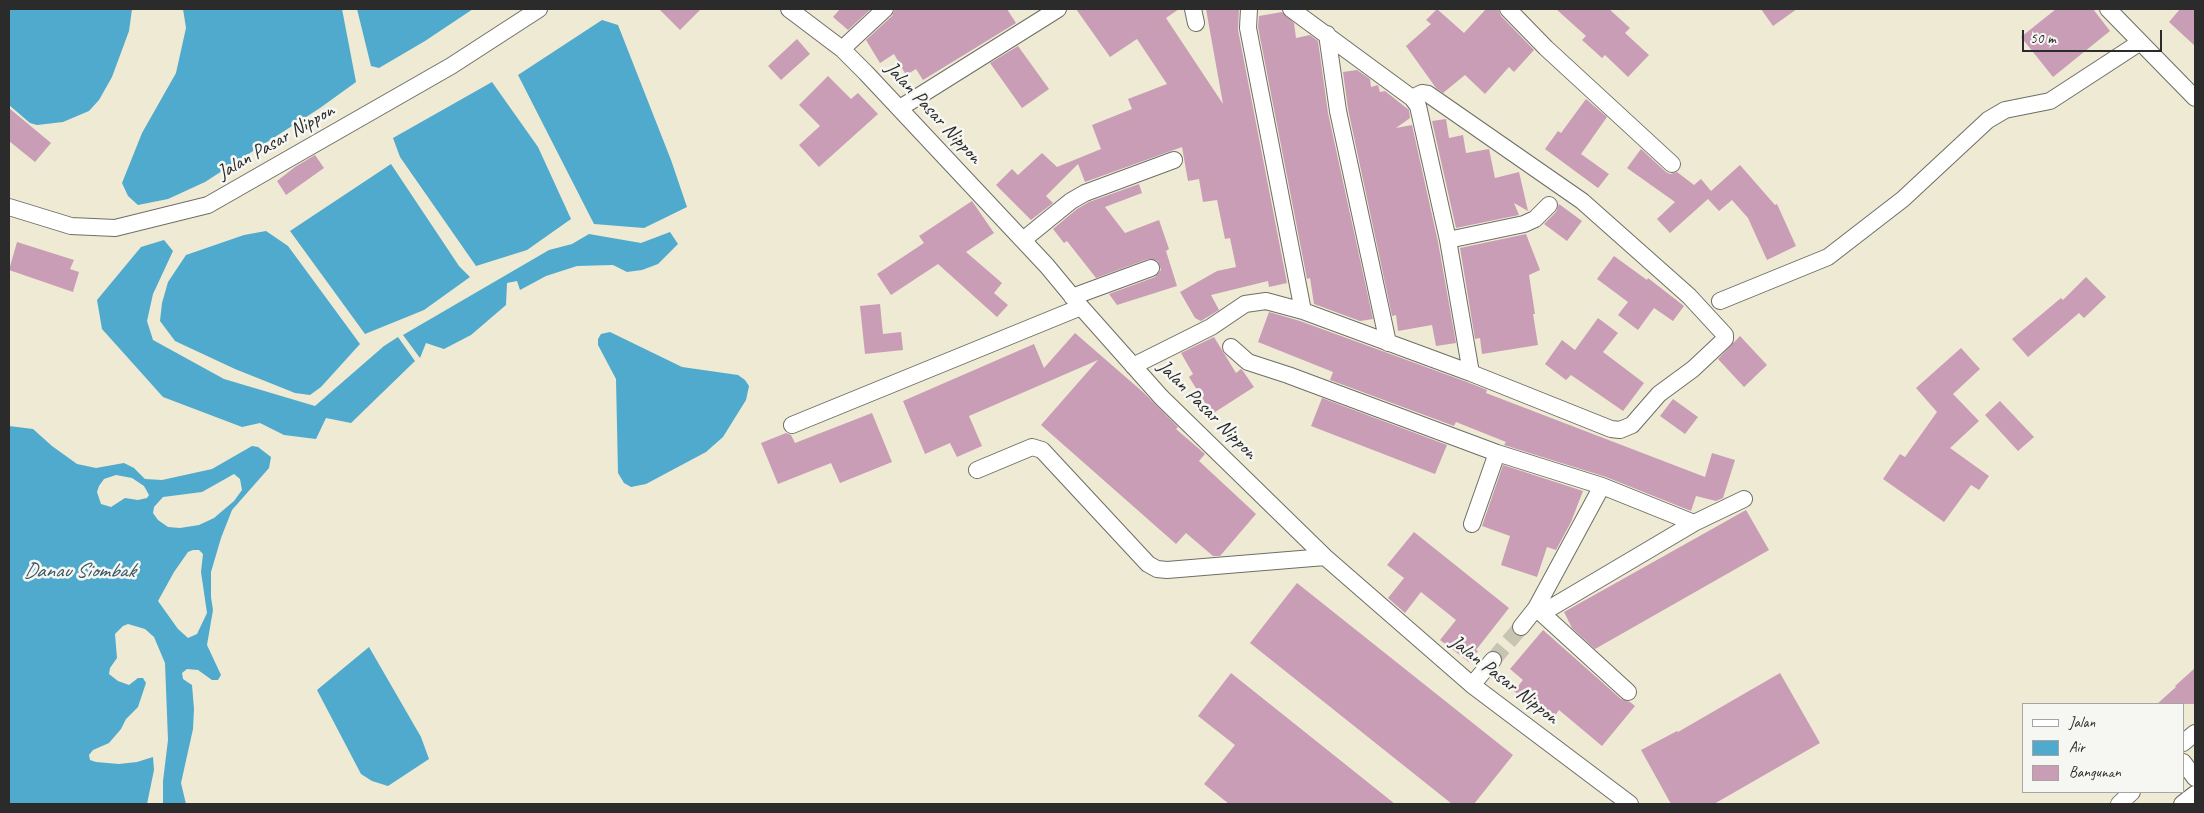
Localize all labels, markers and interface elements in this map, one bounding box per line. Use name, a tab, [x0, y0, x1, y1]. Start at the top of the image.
scale bar	[2024, 20, 2164, 52]
text: 50 m	[2030, 29, 2056, 48]
street label: Jalan Pasar Nippon	[879, 57, 987, 169]
street label: Jalan Pasar Nippon	[213, 99, 339, 185]
street label: Jalan Pasar Nippon	[1152, 355, 1262, 465]
water label: Danau Siombak	[23, 558, 135, 584]
street label: Jalan Pasar Nippon	[1445, 630, 1563, 730]
legend	[2022, 703, 2184, 793]
text: Jalan	[2069, 713, 2095, 732]
text: Air	[2069, 738, 2085, 757]
text: Bangunan	[2069, 763, 2121, 782]

